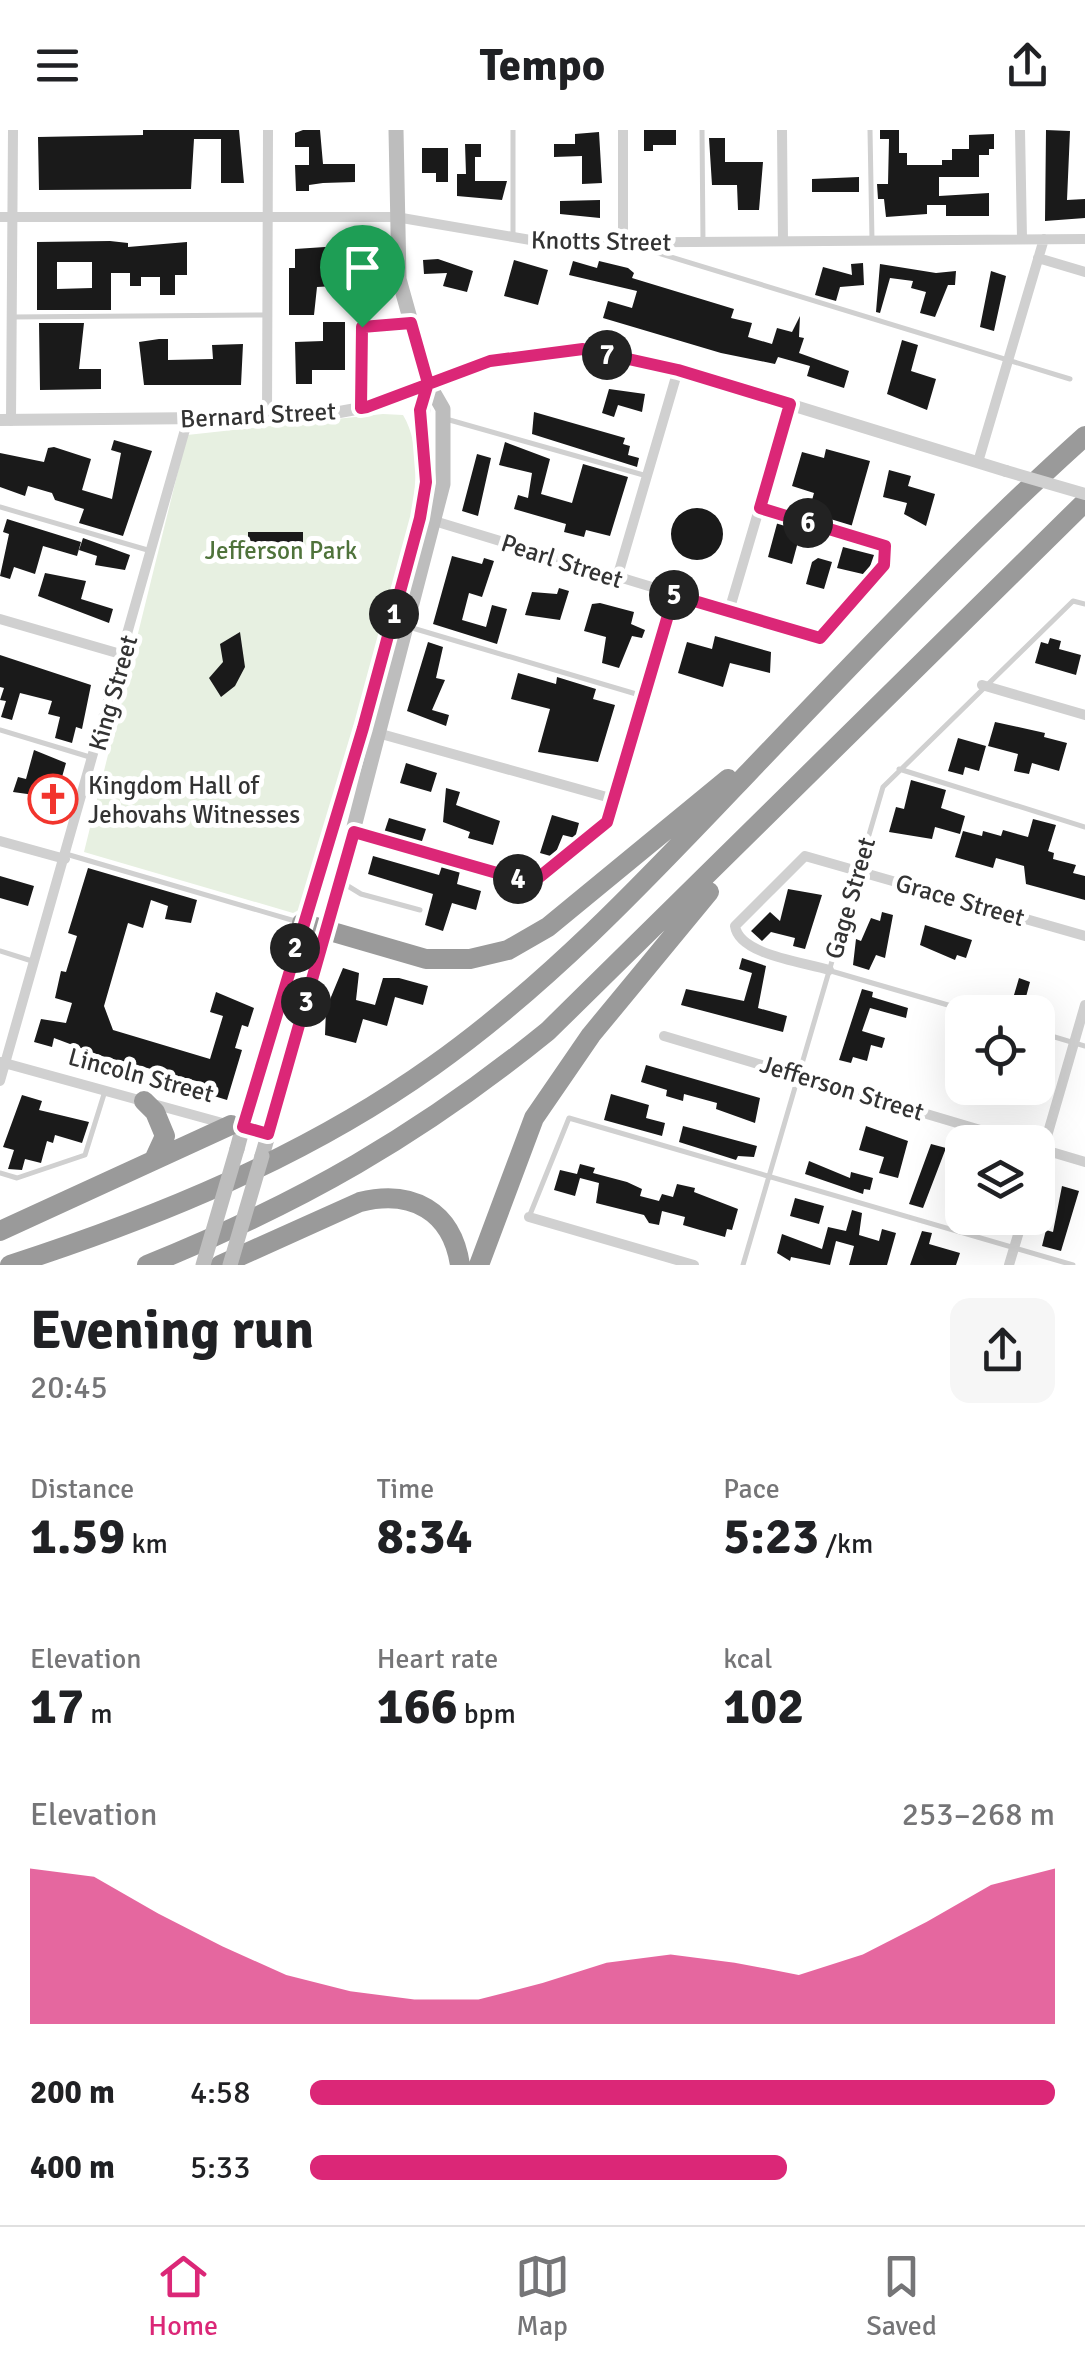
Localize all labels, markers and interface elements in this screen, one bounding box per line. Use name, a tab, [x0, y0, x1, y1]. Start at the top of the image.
icon: menu	[30, 38, 85, 93]
text: Tempo	[480, 38, 605, 93]
icon: share	[1000, 38, 1055, 93]
street label: Knotts Street	[531, 224, 672, 258]
pin	[320, 225, 405, 328]
icon: arrive	[335, 240, 390, 295]
pin: 7	[582, 330, 632, 380]
text: 7	[599, 338, 615, 372]
street label: Bernard Street	[179, 395, 337, 435]
pin: 6	[783, 498, 833, 548]
text: 6	[800, 506, 816, 540]
street label: Pearl Street	[497, 527, 627, 595]
park label: Jefferson Park	[205, 535, 358, 566]
pin: 5	[649, 570, 699, 620]
text: 5	[666, 578, 682, 612]
pin: 1	[369, 589, 419, 639]
text: 1	[386, 597, 402, 631]
street label: King Street	[82, 631, 144, 755]
place label: Kingdom Hall of Jehovahs Witnesses	[88, 770, 300, 830]
church icon: Kingdom Hall of Jehovahs Witnesses	[27, 773, 79, 825]
street label: Gage Street	[818, 833, 882, 962]
pin: 4	[493, 854, 543, 904]
text: 4	[510, 862, 526, 896]
street label: Grace Street	[892, 867, 1028, 933]
pin: 2	[270, 923, 320, 973]
text: 2	[287, 931, 303, 965]
pin: 3	[281, 977, 331, 1027]
text: 3	[298, 985, 314, 1019]
map controls	[945, 995, 1055, 1235]
button: locate	[945, 995, 1055, 1105]
street label: Lincoln Street	[65, 1041, 217, 1109]
street label: Jefferson Street	[756, 1048, 928, 1128]
button: layers	[945, 1125, 1055, 1235]
text: Evening run	[30, 1296, 314, 1364]
button: share	[950, 1298, 1055, 1403]
text: 20:45	[30, 1368, 108, 1407]
text: Distance	[30, 1472, 134, 1506]
text: Time	[377, 1472, 434, 1506]
text: Pace	[723, 1472, 780, 1506]
text: 1.59	[30, 1506, 125, 1568]
text: 8:34	[377, 1506, 472, 1568]
text: 5:23	[723, 1506, 819, 1568]
text: km	[125, 1527, 168, 1561]
text: /km	[819, 1527, 873, 1561]
text: Elevation	[30, 1642, 142, 1676]
text: Heart rate	[377, 1642, 498, 1676]
text: kcal	[723, 1642, 772, 1676]
text: 17	[30, 1676, 84, 1738]
text: 166	[377, 1676, 458, 1738]
text: 102	[723, 1676, 804, 1738]
text: m	[84, 1697, 113, 1731]
text: bpm	[458, 1697, 516, 1731]
text: Elevation	[30, 1795, 157, 1834]
text: 253–268 m	[902, 1795, 1055, 1834]
text: 200 m	[30, 2073, 115, 2112]
text: 4:58	[190, 2073, 250, 2112]
text: 400 m	[30, 2148, 115, 2187]
text: 5:33	[190, 2148, 250, 2187]
tab: Home	[148, 2249, 218, 2343]
tab: Map	[515, 2249, 570, 2343]
tab: Saved	[866, 2249, 937, 2343]

